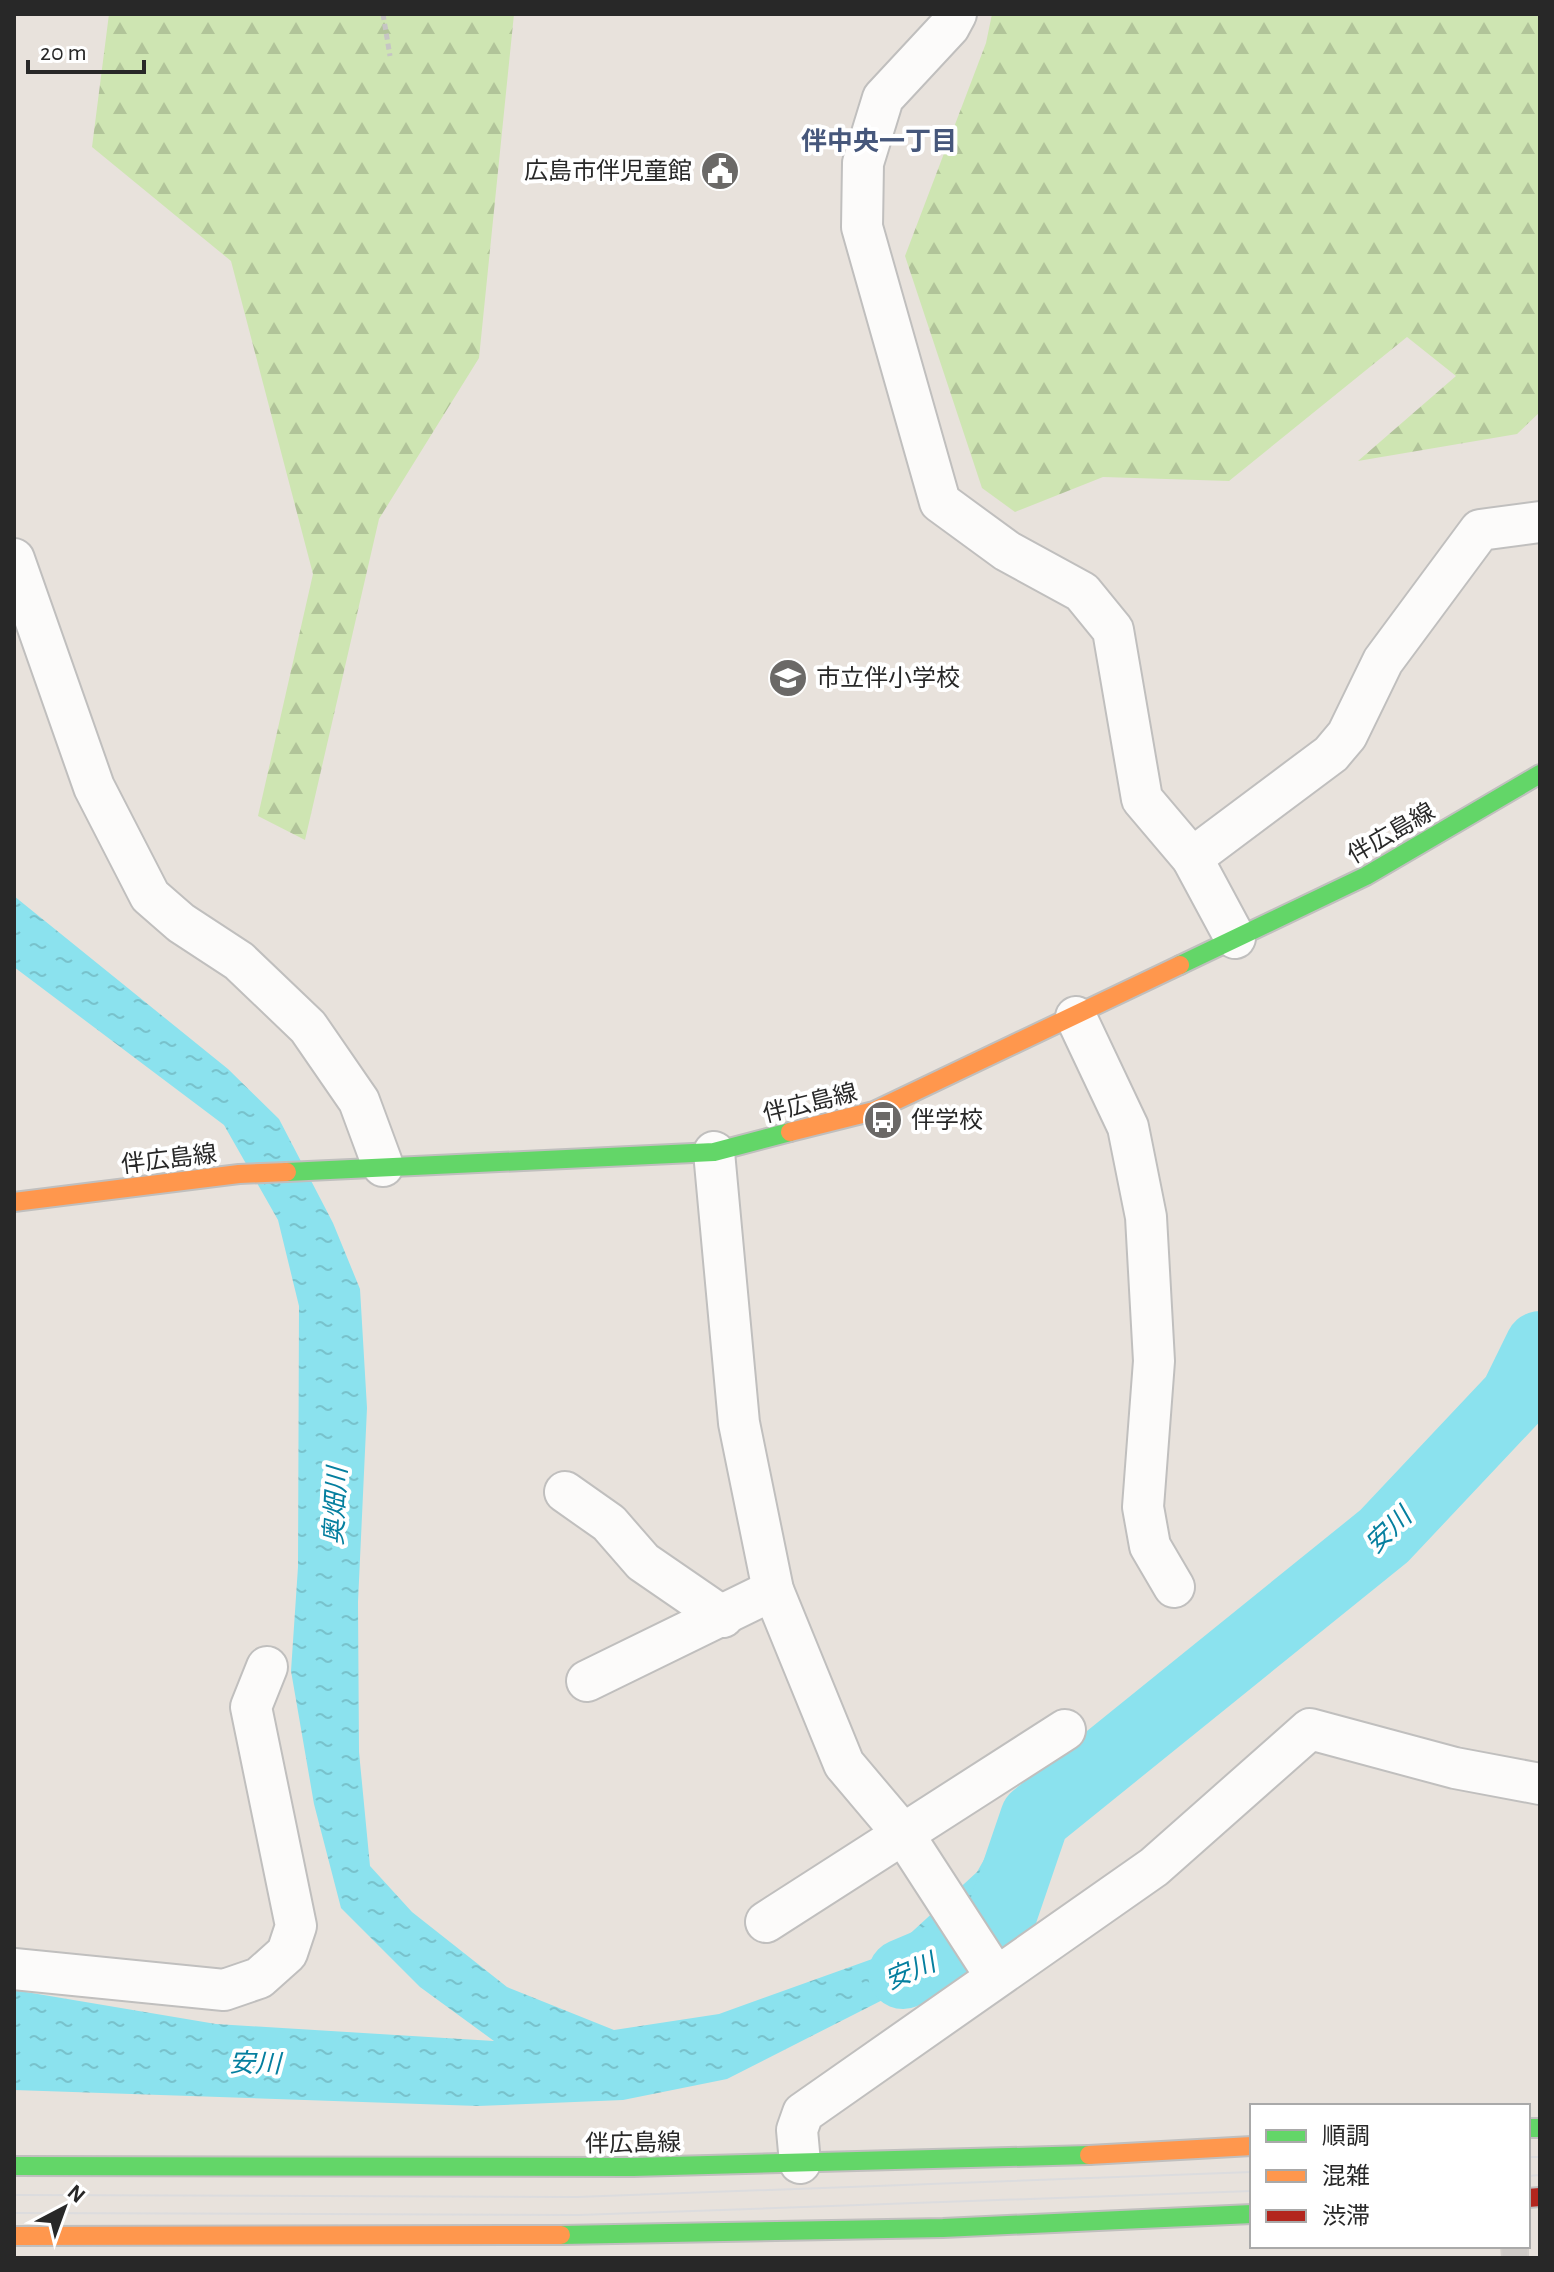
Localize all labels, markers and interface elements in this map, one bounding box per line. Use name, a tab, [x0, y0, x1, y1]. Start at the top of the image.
scale bar	[28, 24, 144, 74]
text: 20 m	[40, 41, 87, 65]
district label: 伴中央一丁目	[801, 127, 957, 155]
public building icon: 広島市伴児童館	[699, 150, 741, 192]
place label: 広島市伴児童館	[524, 158, 692, 184]
school or university icon: 市立伴小学校	[767, 657, 809, 699]
place label: 市立伴小学校	[816, 665, 960, 691]
street label: 伴広島線	[1343, 798, 1439, 868]
street label: 伴広島線	[760, 1079, 860, 1127]
bus stop icon: 伴学校	[862, 1099, 904, 1141]
place label: 伴学校	[911, 1107, 983, 1133]
street label: 伴広島線	[120, 1140, 218, 1178]
water label: 奥畑川	[320, 1463, 351, 1546]
water label: 安川	[1360, 1501, 1419, 1558]
water label: 安川	[881, 1948, 942, 1994]
water label: 安川	[229, 2050, 284, 2078]
legend	[1250, 2104, 1530, 2248]
text: 順調	[1322, 2124, 1370, 2149]
street label: 伴広島線	[585, 2129, 681, 2157]
text: 混雑	[1322, 2163, 1370, 2189]
north arrow	[24, 2168, 104, 2248]
text: N	[63, 2180, 89, 2207]
text: 渋滞	[1322, 2203, 1370, 2229]

